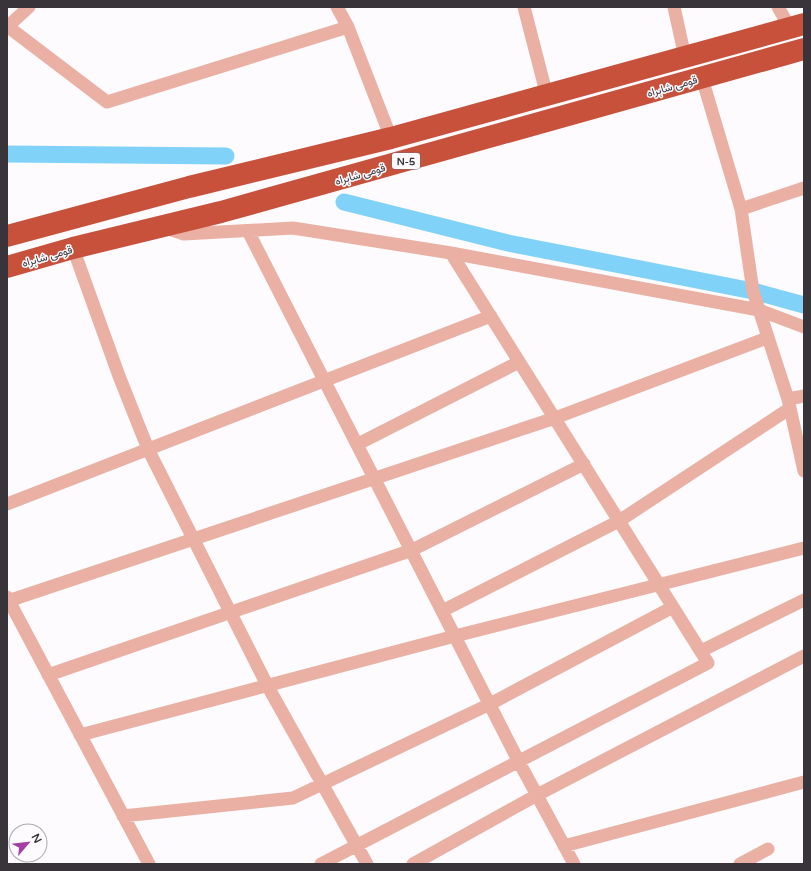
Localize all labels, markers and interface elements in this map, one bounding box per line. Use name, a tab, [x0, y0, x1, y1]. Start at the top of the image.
street label: قومی شاہراہ	[645, 73, 699, 101]
road number: N-5	[392, 153, 420, 169]
street label: قومی شاہراہ	[333, 161, 387, 189]
street label: قومی شاہراہ	[20, 243, 74, 271]
north arrow	[8, 823, 48, 863]
text: N	[29, 832, 44, 845]

